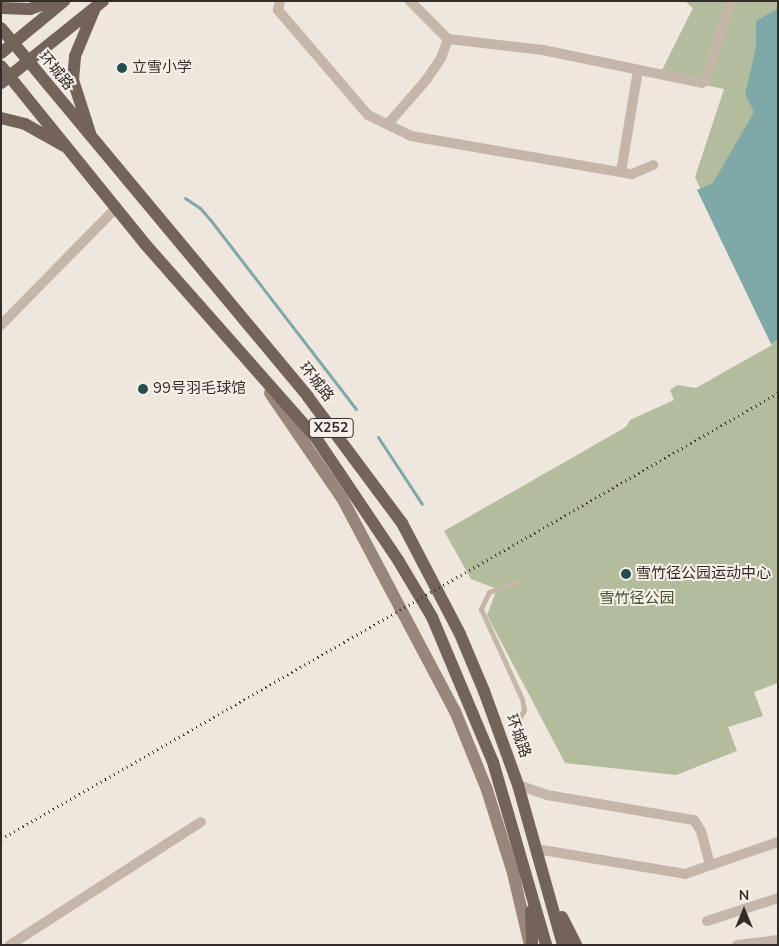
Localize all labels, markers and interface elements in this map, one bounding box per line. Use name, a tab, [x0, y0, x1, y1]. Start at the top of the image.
street label: 环城路	[35, 48, 77, 94]
place label: 立雪小学	[132, 59, 192, 77]
marker: 立雪小学	[116, 62, 128, 74]
street label: 环城路	[295, 359, 337, 405]
place label: 99号羽毛球馆	[153, 380, 246, 398]
marker: 99号羽毛球馆	[137, 383, 149, 395]
road number: X252	[308, 416, 354, 439]
place label: 雪竹径公园运动中心	[636, 565, 771, 583]
marker: 雪竹径公园运动中心	[620, 568, 632, 580]
park label: 雪竹径公园	[600, 590, 674, 608]
street label: 环城路	[502, 712, 534, 760]
north arrow	[719, 886, 769, 936]
text: N	[739, 886, 749, 905]

